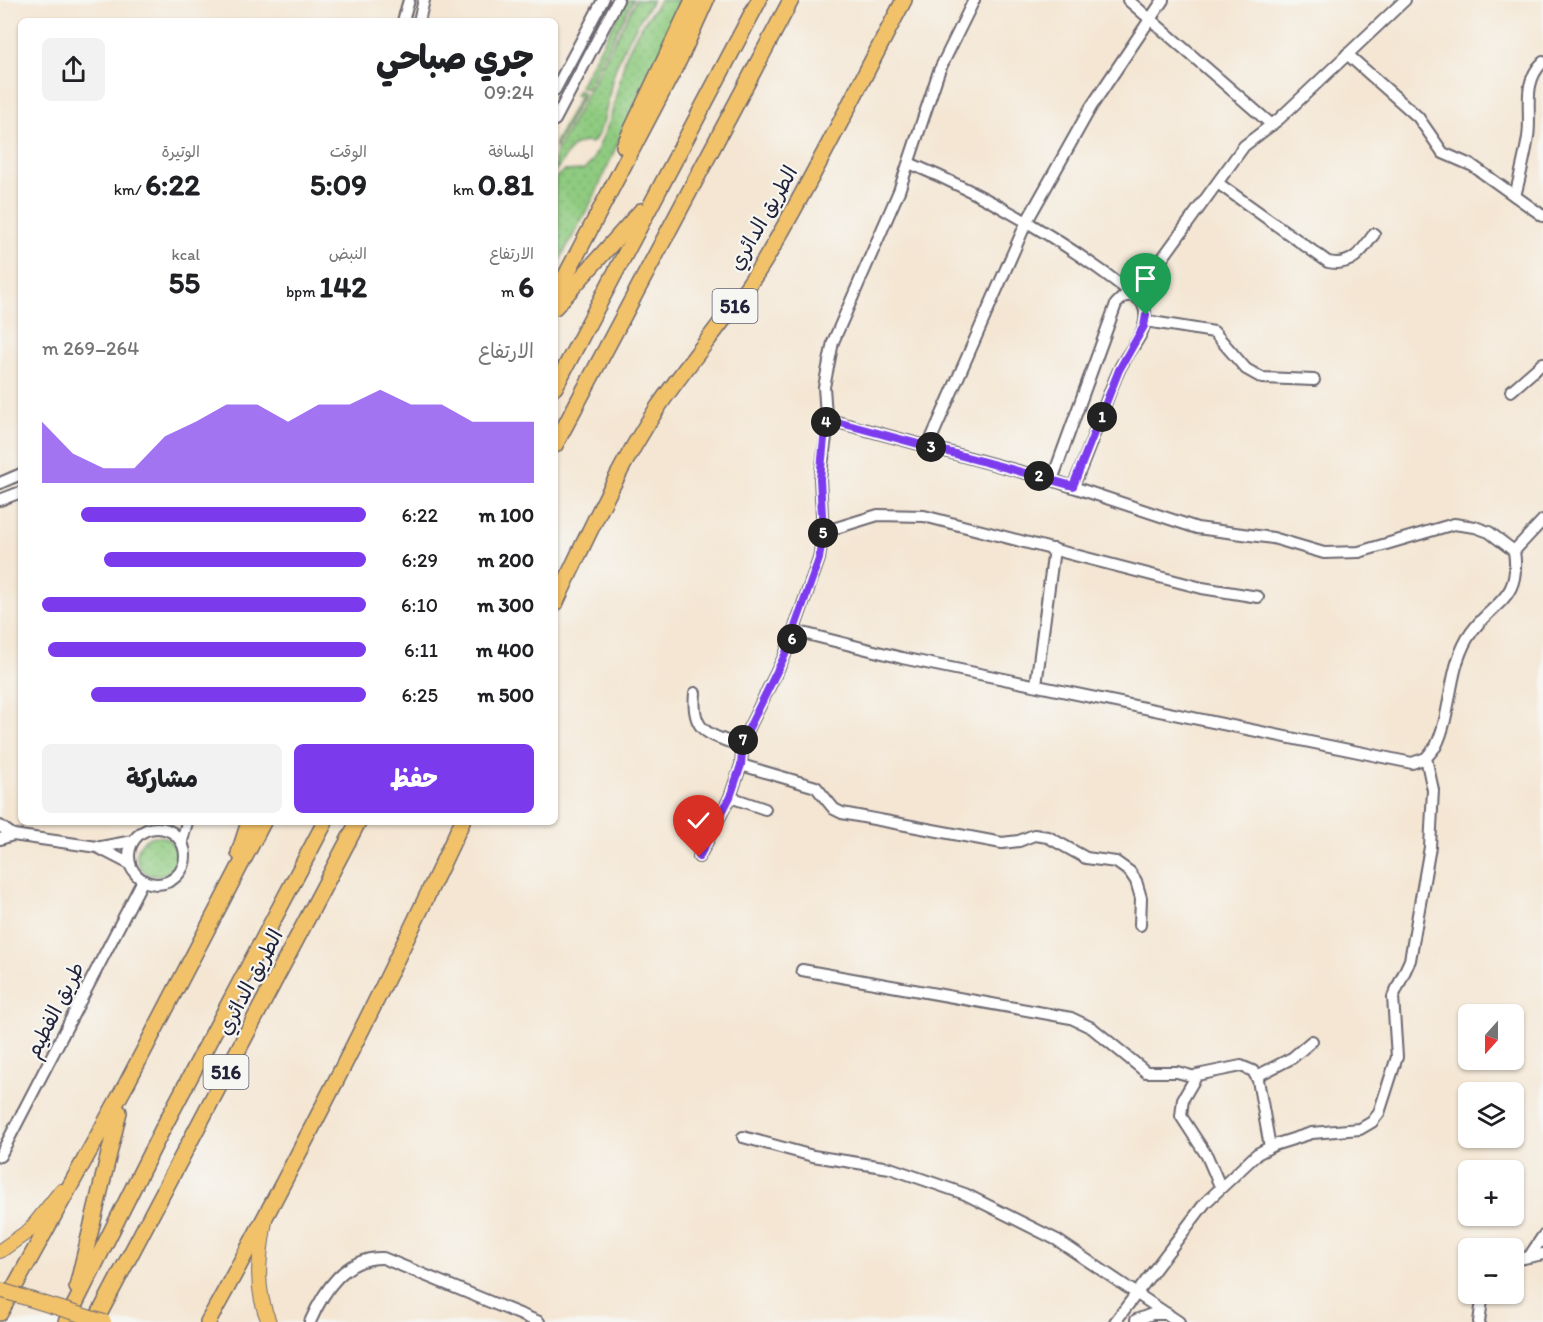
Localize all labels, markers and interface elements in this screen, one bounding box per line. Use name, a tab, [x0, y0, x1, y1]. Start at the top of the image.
button: share	[42, 38, 105, 101]
text: جري صباحي	[376, 38, 534, 77]
text: 09:24	[484, 80, 534, 104]
text: الوتيرة	[161, 142, 200, 161]
text: الوقت	[330, 142, 367, 161]
text: المسافة	[488, 142, 534, 161]
street label: الطريق الدائري	[723, 161, 805, 276]
text: 6:22	[145, 166, 200, 203]
text: 5:09	[310, 166, 367, 203]
text: 0.81	[478, 166, 534, 203]
text: /km	[114, 180, 145, 199]
text: km	[453, 180, 478, 199]
text: النبض	[329, 244, 367, 263]
text: الارتفاع	[489, 244, 534, 263]
text: kcal	[172, 245, 200, 264]
pin	[1120, 253, 1171, 315]
icon: arrive	[1129, 262, 1162, 295]
text: 55	[169, 264, 200, 301]
text: 142	[319, 268, 367, 305]
text: 6	[518, 268, 534, 305]
text: bpm	[286, 282, 319, 301]
text: m	[501, 282, 518, 301]
road number: 516	[712, 289, 758, 323]
text: 264–269 m	[42, 336, 139, 360]
text: الارتفاع	[478, 339, 534, 363]
pin: 1	[1087, 402, 1117, 432]
pin: 4	[811, 407, 841, 437]
text: 1	[1098, 407, 1106, 426]
text: 4	[821, 412, 831, 431]
pin: 3	[916, 432, 946, 462]
text: 3	[927, 437, 935, 456]
pin: 2	[1024, 461, 1054, 491]
text: 2	[1035, 466, 1043, 485]
text: 6:22	[401, 503, 438, 527]
text: 100 m	[479, 503, 534, 527]
pin: 5	[808, 518, 838, 548]
text: 5	[819, 523, 827, 542]
text: 6:29	[402, 548, 438, 572]
text: 200 m	[478, 548, 534, 572]
text: 6:10	[401, 593, 438, 617]
text: 300 m	[477, 593, 534, 617]
pin: 6	[777, 624, 807, 654]
text: 6	[788, 629, 796, 648]
text: 6:11	[404, 638, 438, 662]
text: 400 m	[476, 638, 534, 662]
text: 6:25	[402, 683, 438, 707]
text: 500 m	[478, 683, 534, 707]
pin: 7	[728, 725, 758, 755]
text: 7	[739, 730, 747, 749]
button: مشاركة	[42, 744, 282, 813]
button: حفظ	[294, 744, 534, 813]
pin	[673, 795, 724, 857]
icon: check	[682, 804, 715, 837]
street label: الطريق الدائري	[211, 925, 291, 1040]
street label: طريق الفطيم	[20, 958, 93, 1064]
north arrow	[1458, 1004, 1524, 1070]
map controls	[1458, 1004, 1524, 1304]
road number: 516	[204, 1055, 248, 1089]
button: layers	[1458, 1082, 1524, 1148]
button: +	[1458, 1160, 1524, 1226]
button: −	[1458, 1238, 1524, 1304]

